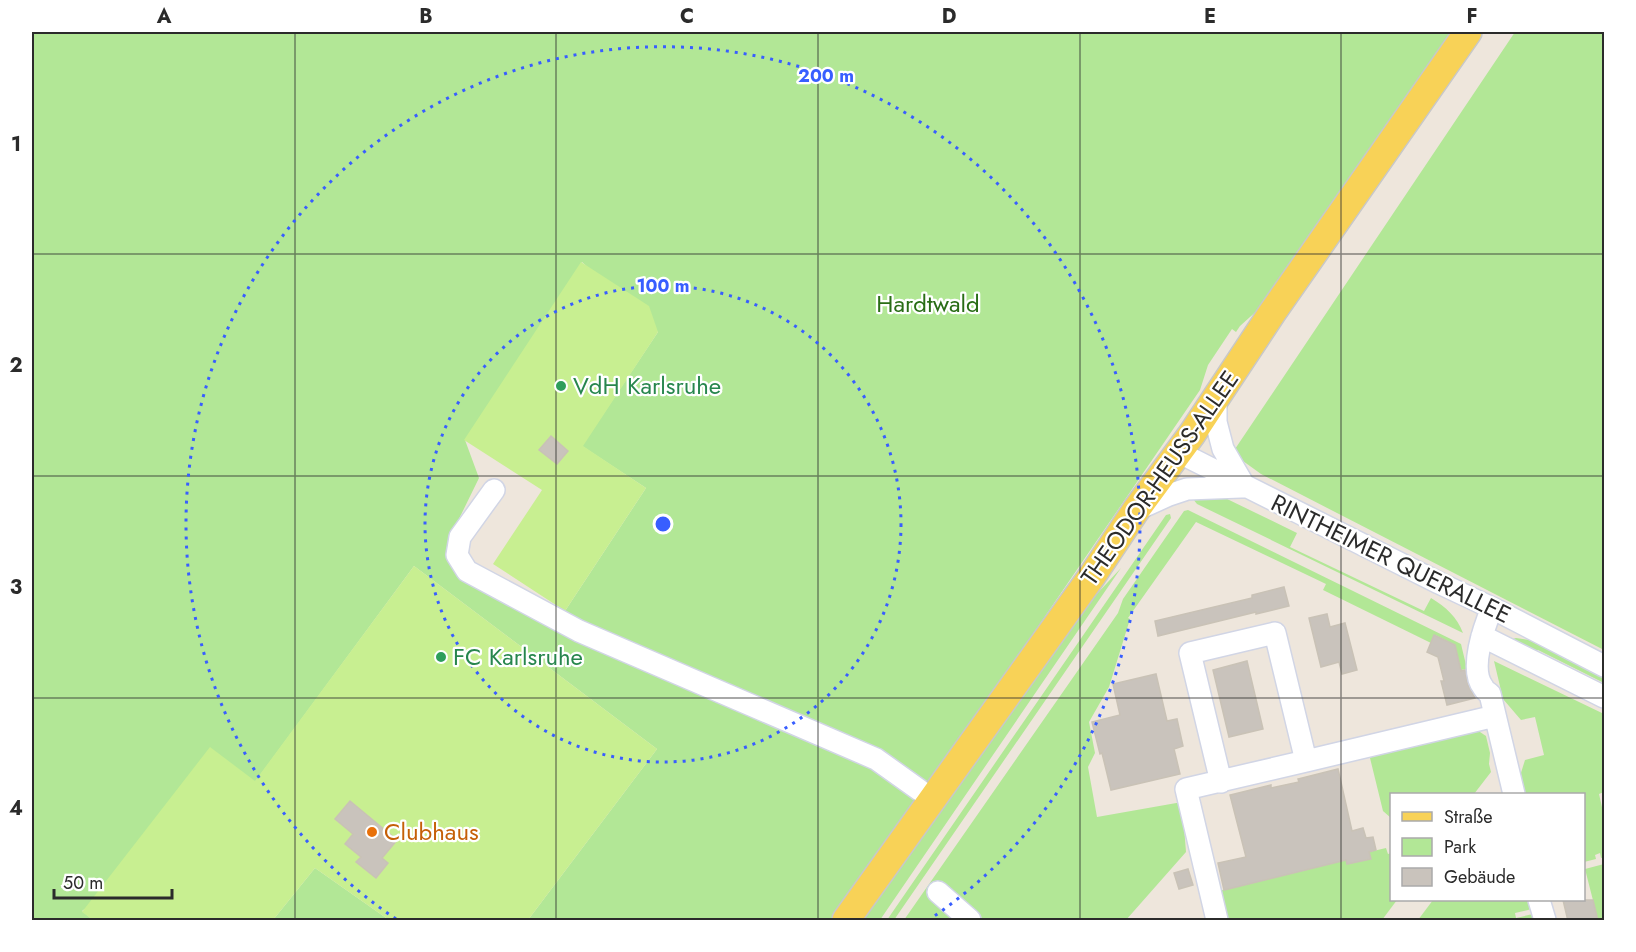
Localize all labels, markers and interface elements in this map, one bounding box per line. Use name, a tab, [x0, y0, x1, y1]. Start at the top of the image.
text: A	[156, 2, 172, 31]
text: B	[419, 2, 433, 31]
text: C	[680, 2, 694, 31]
text: D	[942, 2, 956, 31]
text: E	[1204, 2, 1216, 31]
text: F	[1466, 2, 1478, 31]
text: 200 m	[798, 63, 854, 89]
text: 1	[11, 130, 21, 159]
text: 100 m	[636, 273, 690, 299]
park label: Hardtwald	[876, 286, 980, 321]
text: 2	[9, 351, 23, 380]
street label: THEODOR-HEUSS-ALLEE	[1072, 363, 1247, 592]
place label: VdH Karlsruhe	[573, 368, 721, 403]
marker: VdH Karlsruhe	[554, 379, 568, 393]
street label: RINTHEIMER QUERALLEE	[1265, 485, 1517, 632]
centre of rings	[653, 514, 673, 534]
text: 3	[10, 573, 22, 602]
place label: FC Karlsruhe	[453, 639, 583, 674]
marker: FC Karlsruhe	[434, 650, 448, 664]
legend	[1390, 793, 1585, 901]
text: 4	[9, 794, 23, 823]
text: Straße	[1444, 804, 1492, 830]
place label: Clubhaus	[384, 814, 479, 849]
marker: Clubhaus	[365, 825, 379, 839]
text: Park	[1444, 834, 1476, 860]
scale bar	[54, 862, 172, 900]
text: Gebäude	[1444, 864, 1515, 890]
text: 50 m	[63, 870, 103, 896]

